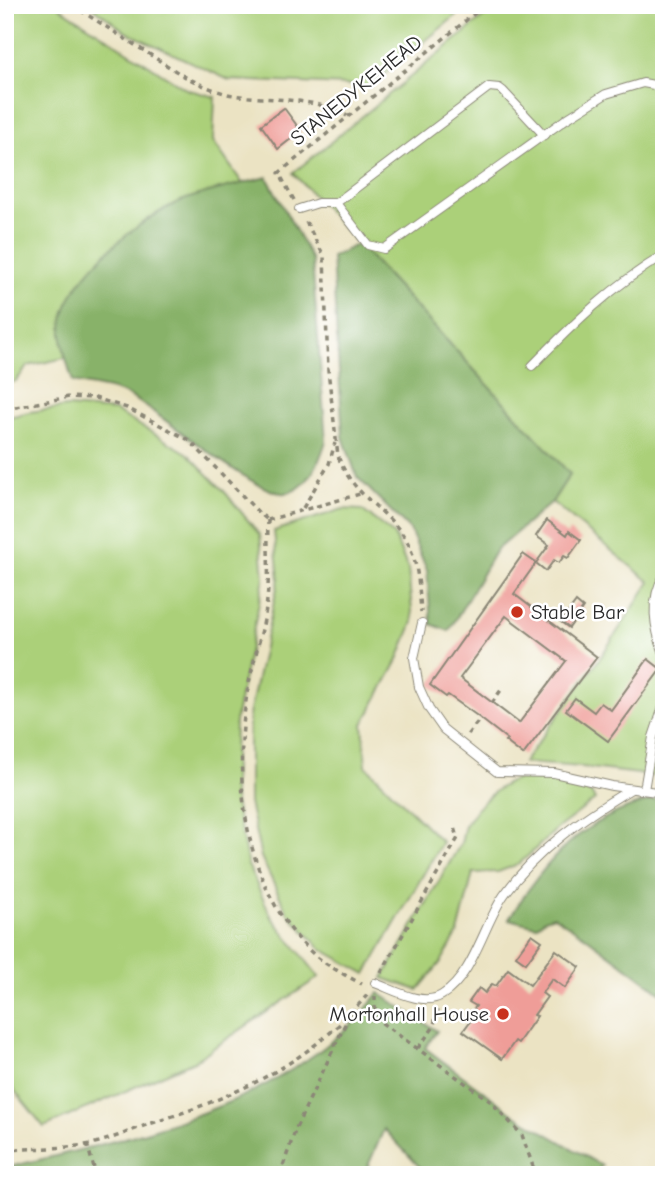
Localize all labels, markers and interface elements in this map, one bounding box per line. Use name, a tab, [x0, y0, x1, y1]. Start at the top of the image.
street label: STANEDYKEHEAD	[285, 30, 427, 150]
place label: Stable Bar	[531, 600, 625, 624]
marker: Stable Bar	[509, 604, 525, 620]
place label: Mortonhall House	[329, 1002, 489, 1026]
marker: Mortonhall House	[495, 1006, 511, 1022]

